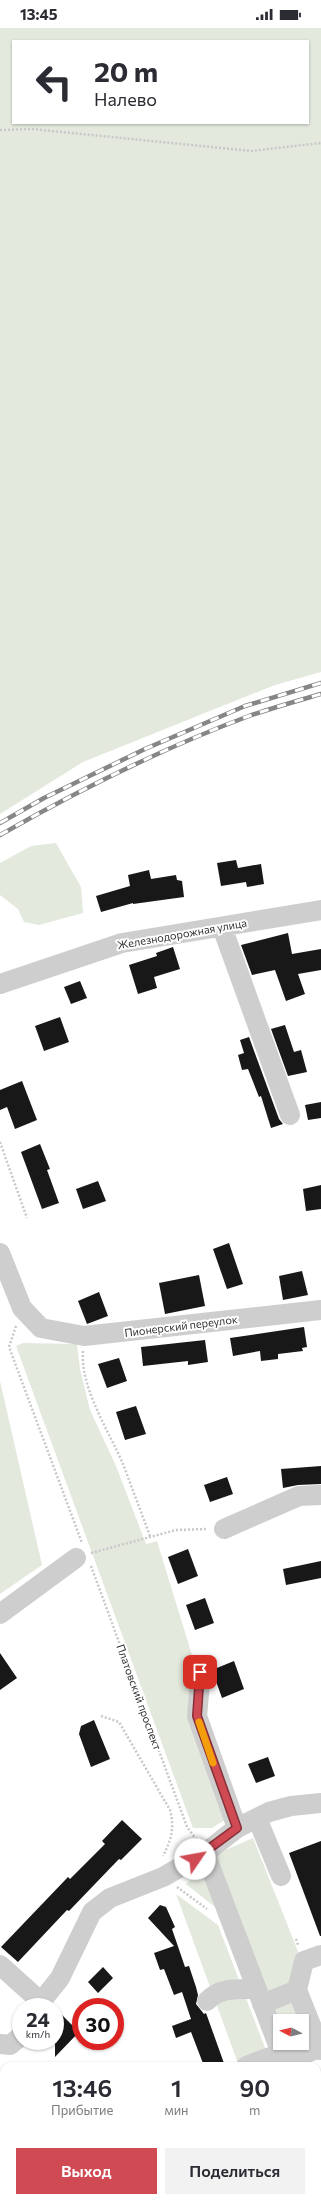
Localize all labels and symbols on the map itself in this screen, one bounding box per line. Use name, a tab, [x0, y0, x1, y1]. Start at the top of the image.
street label: Железнодорожная улица	[116, 916, 248, 951]
street label: Пионерский переулок	[124, 1312, 238, 1339]
street label: Платовский проспект	[114, 1642, 165, 1752]
pin	[183, 1655, 217, 1689]
position arrow	[174, 1838, 216, 1880]
speed limit sign: 30	[72, 1998, 124, 2050]
north arrow	[273, 2014, 309, 2050]

